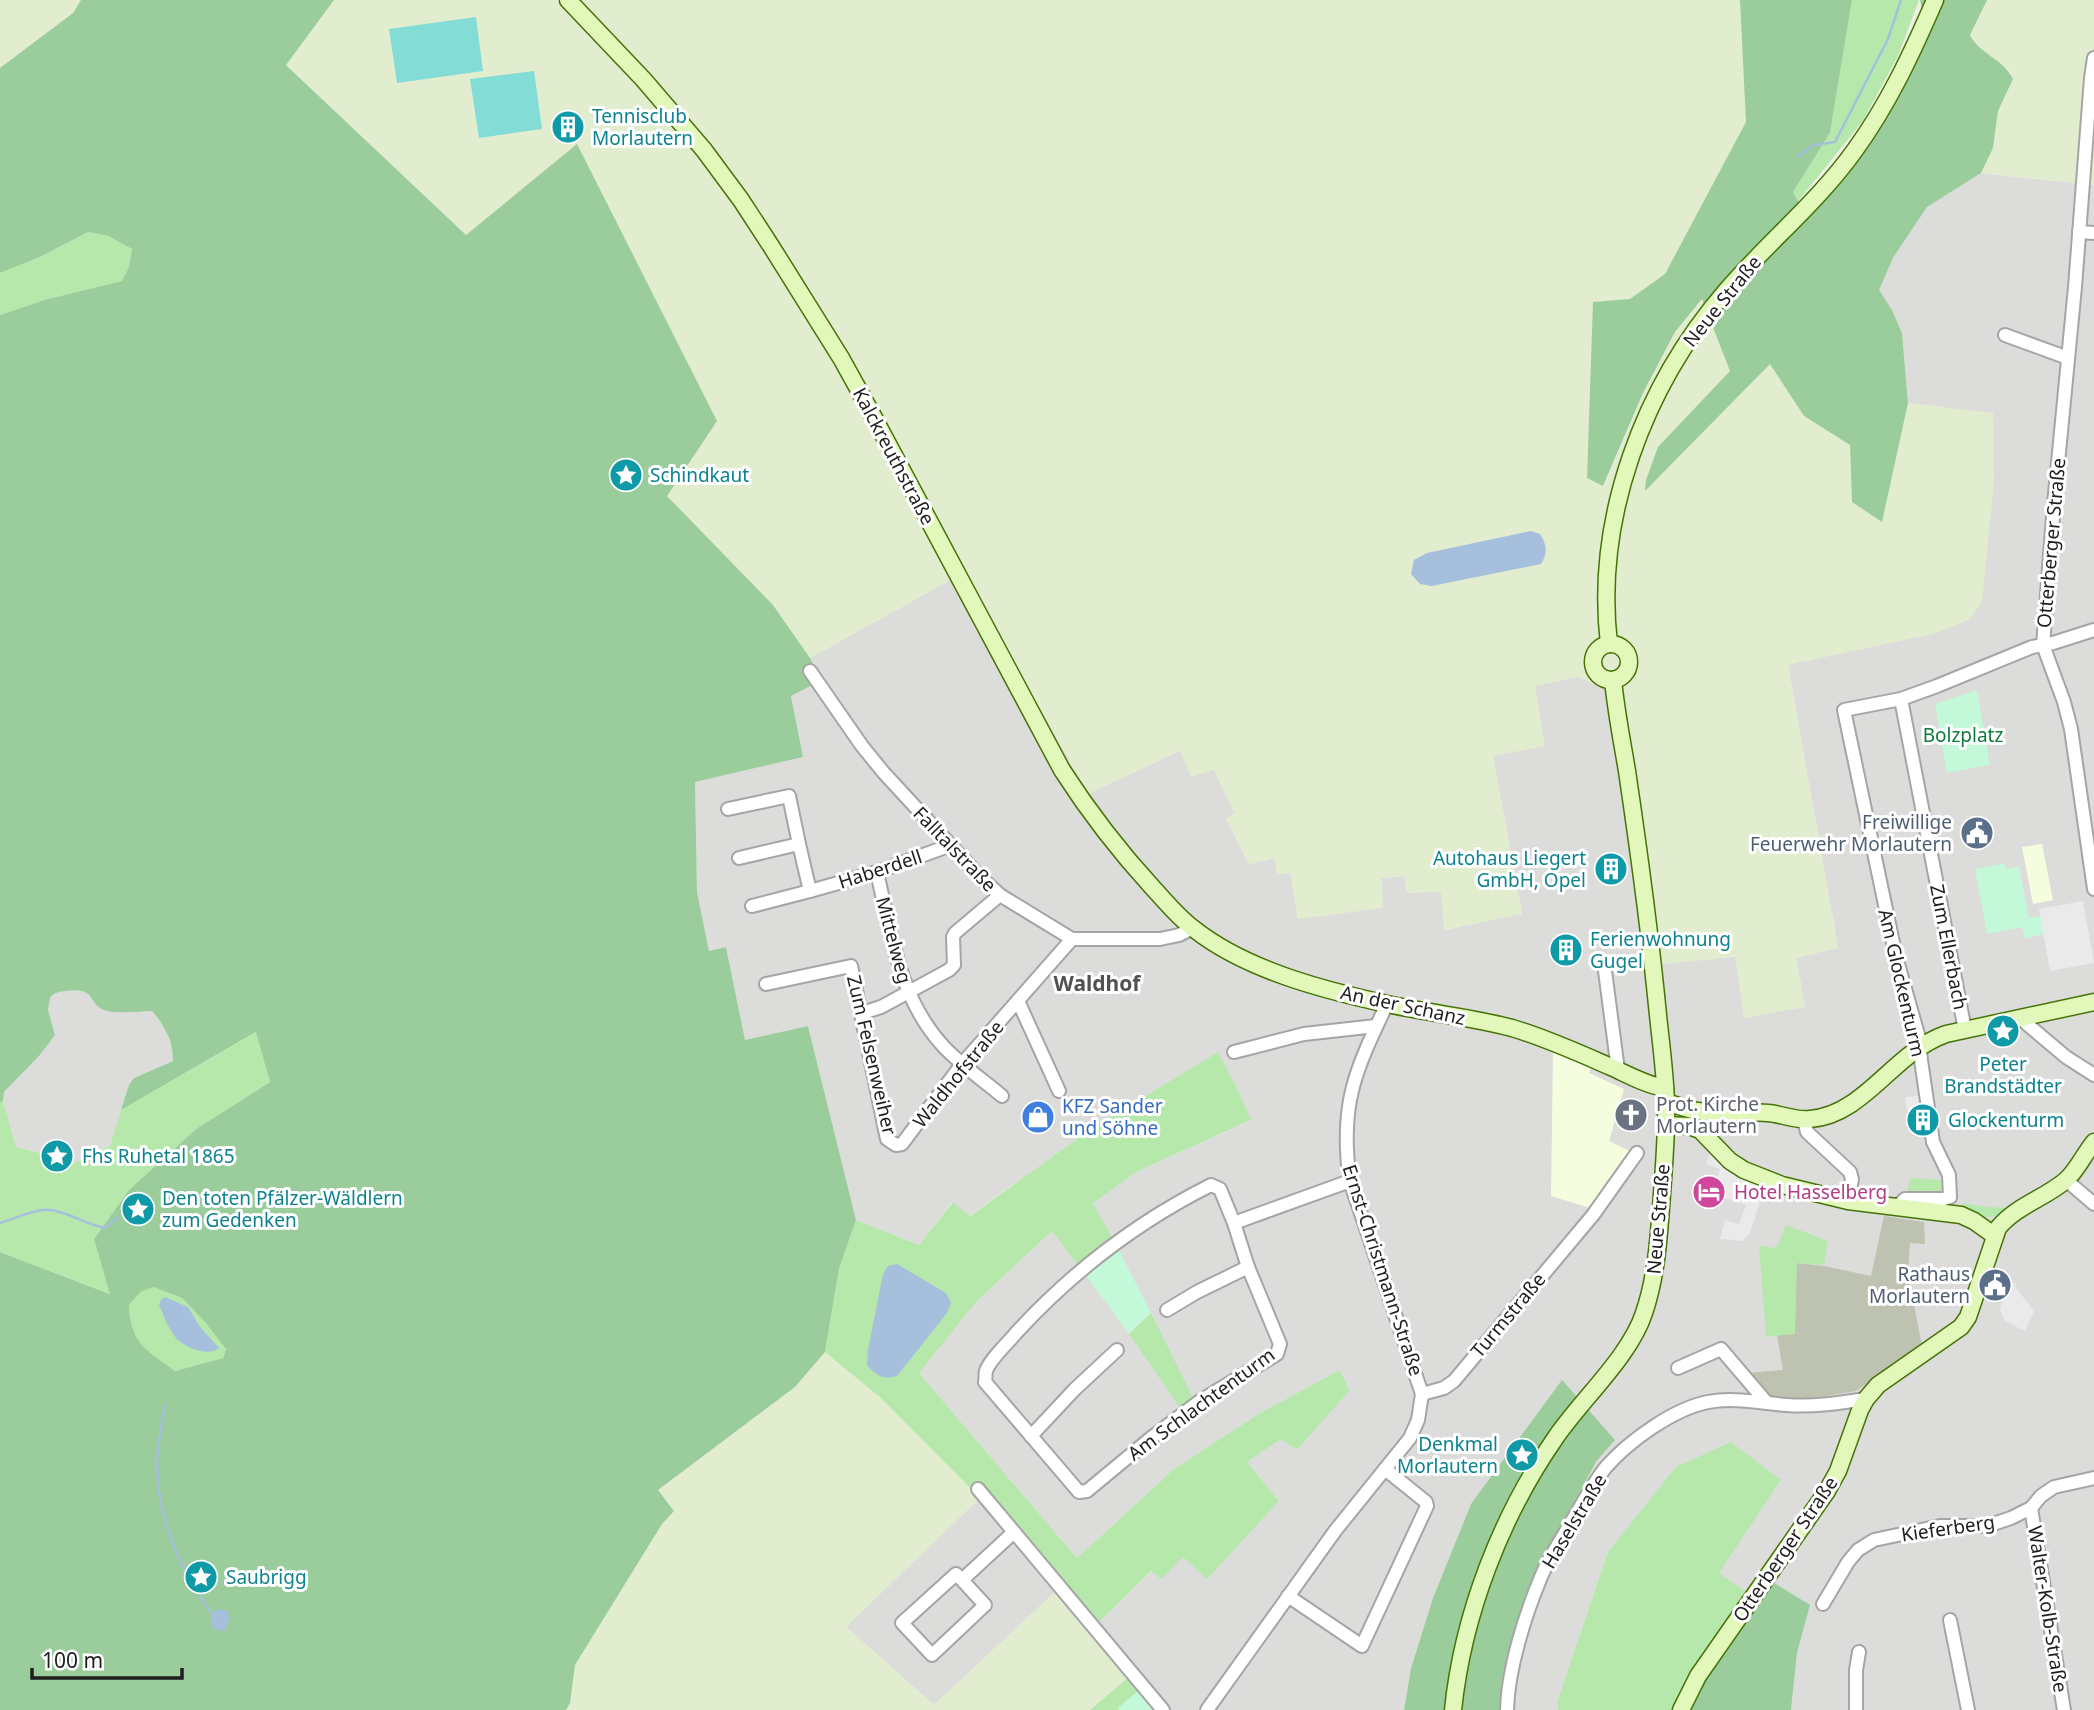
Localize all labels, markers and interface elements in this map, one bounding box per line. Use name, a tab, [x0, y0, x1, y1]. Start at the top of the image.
place label: Tennisclub Morlautern	[592, 103, 693, 151]
building icon: Tennisclub Morlautern	[549, 108, 587, 146]
street label: Neue Straße	[1677, 250, 1767, 352]
street label: Kalckreuthstraße	[847, 383, 941, 529]
place icon: Schindkaut	[607, 456, 645, 494]
street label: Otterberger Straße	[2031, 457, 2071, 629]
place label: Schindkaut	[650, 462, 749, 488]
park label: Bolzplatz	[1923, 722, 2003, 748]
street label: Falltalstraße	[908, 801, 1002, 897]
place label: Freiwillige Feuerwehr Morlautern	[1750, 809, 1952, 857]
public building icon: Freiwillige Feuerwehr Morlautern	[1958, 814, 1996, 852]
street label: Haberdell	[835, 843, 925, 895]
place label: Autohaus Liegert GmbH, Opel	[1433, 845, 1586, 893]
building icon: Autohaus Liegert GmbH, Opel	[1592, 850, 1630, 888]
street label: Zum Ellerbach	[1924, 882, 1974, 1012]
street label: Mittelweg	[870, 894, 918, 986]
street label: Am Glockenturm	[1872, 907, 1932, 1059]
place label: Ferienwohnung Gugel	[1590, 926, 1731, 974]
building icon: Ferienwohnung Gugel	[1547, 931, 1585, 969]
district label: Waldhof	[1054, 969, 1142, 997]
street label: Zum Felsenweiher	[841, 973, 903, 1138]
street label: An der Schanz	[1338, 979, 1468, 1031]
place icon: Peter Brandstädter	[1984, 1012, 2022, 1050]
street label: Waldhofstraße	[907, 1015, 1009, 1133]
place label: Peter Brandstädter	[1944, 1051, 2062, 1099]
place label: Prot. Kirche Morlautern	[1656, 1091, 1759, 1139]
place label: KFZ Sander und Söhne	[1062, 1093, 1163, 1141]
church icon: Prot. Kirche Morlautern	[1612, 1096, 1650, 1134]
shop icon: KFZ Sander und Söhne	[1019, 1098, 1057, 1136]
building icon: Glockenturm	[1904, 1101, 1942, 1139]
place label: Glockenturm	[1948, 1107, 2064, 1133]
place icon: Fhs Ruhetal 1865	[38, 1137, 76, 1175]
place label: Fhs Ruhetal 1865	[82, 1143, 235, 1169]
street label: Ernst-Christmann-Straße	[1337, 1161, 1429, 1379]
street label: Neue Straße	[1640, 1163, 1676, 1275]
hotel icon: Hotel Hasselberg	[1690, 1173, 1728, 1211]
place label: Hotel Hasselberg	[1734, 1179, 1887, 1205]
place label: Den toten Pfälzer-Wäldlern zum Gedenken	[162, 1185, 403, 1233]
place icon: Den toten Pfälzer-Wäldlern zum Gedenken	[119, 1190, 157, 1228]
place label: Rathaus Morlautern	[1869, 1261, 1970, 1309]
public building icon: Rathaus Morlautern	[1976, 1266, 2014, 1304]
street label: Turmstraße	[1465, 1267, 1551, 1363]
street label: Am Schlachtenturm	[1122, 1342, 1280, 1466]
place label: Denkmal Morlautern	[1397, 1431, 1498, 1479]
place icon: Denkmal Morlautern	[1503, 1436, 1541, 1474]
street label: Haselstraße	[1535, 1469, 1613, 1573]
street label: Otterberger Straße	[1727, 1471, 1843, 1627]
street label: Kieferberg	[1900, 1509, 1996, 1547]
street label: Walter-Kolb-Straße	[2022, 1524, 2074, 1694]
place icon: Saubrigg	[182, 1558, 220, 1596]
place label: Saubrigg	[226, 1564, 307, 1590]
scale bar	[32, 1636, 182, 1680]
text: 100 m	[42, 1646, 103, 1674]

